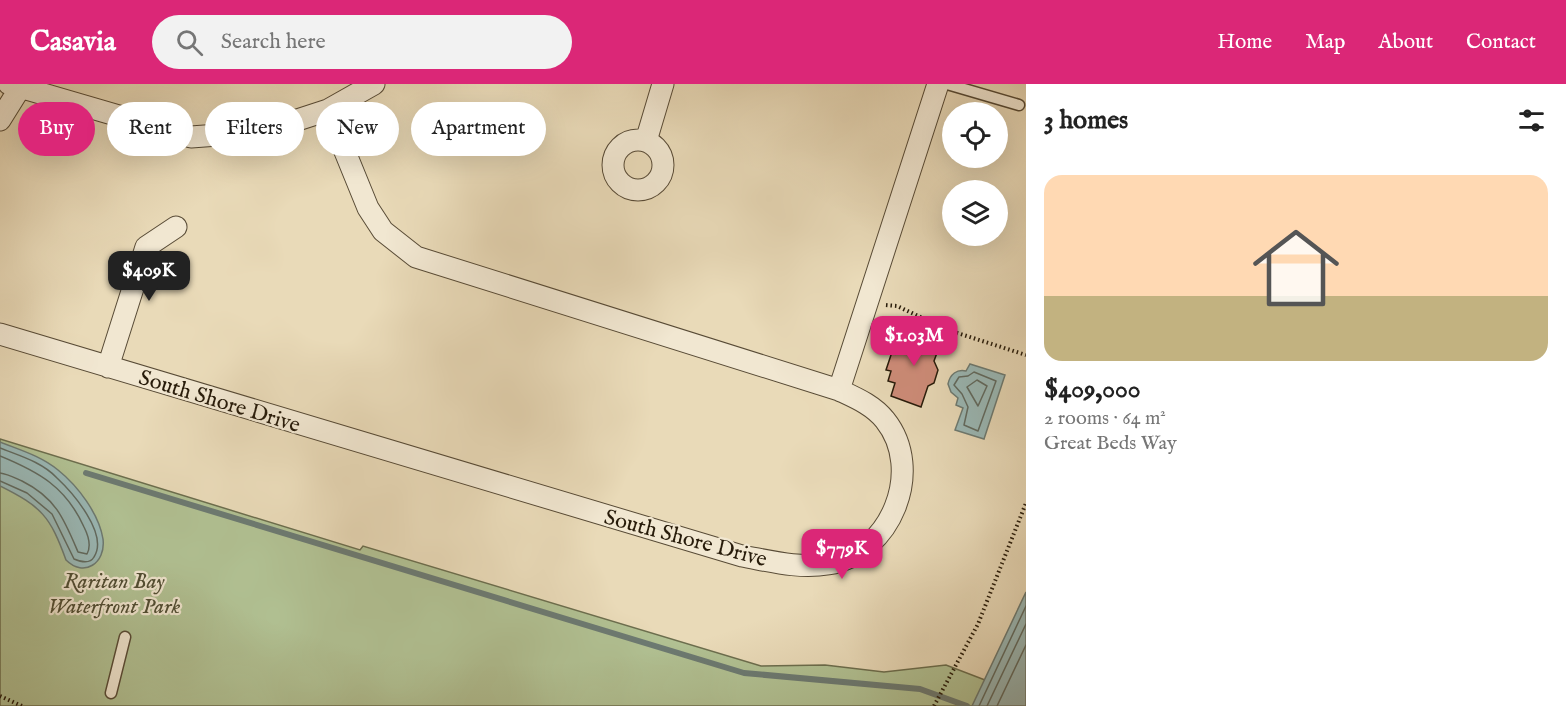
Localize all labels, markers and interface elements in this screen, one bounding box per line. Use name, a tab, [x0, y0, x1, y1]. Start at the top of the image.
search box	[152, 15, 572, 69]
text: Casavia	[30, 25, 116, 60]
icon: search	[173, 26, 206, 59]
text: Search here	[221, 28, 326, 56]
text: Home	[1217, 29, 1272, 56]
text: Map	[1305, 29, 1345, 56]
text: About	[1378, 29, 1433, 56]
text: Contact	[1466, 29, 1536, 56]
chip: Buy	[18, 102, 95, 156]
chip: Rent	[107, 102, 193, 156]
chip: Filters	[205, 102, 304, 156]
chip: New	[316, 102, 399, 156]
chip: Apartment	[411, 102, 546, 156]
map controls	[942, 102, 1008, 246]
button: locate	[942, 102, 1008, 168]
text: 3 homes	[1044, 104, 1128, 137]
icon: filters	[1515, 104, 1548, 137]
button: layers	[942, 180, 1008, 246]
icon: home	[1242, 214, 1350, 322]
pin: $409K	[107, 251, 191, 302]
text: $409K	[122, 258, 176, 283]
pin: $1.03M	[865, 316, 963, 367]
text: $1.03M	[885, 323, 943, 348]
street label: South Shore Drive	[135, 364, 304, 440]
text: $409,000	[1044, 373, 1141, 406]
text: 2 rooms · 64 m²	[1044, 406, 1166, 431]
text: Great Beds Way	[1044, 431, 1177, 456]
street label: South Shore Drive	[601, 504, 770, 574]
pin: $779K	[800, 529, 884, 580]
text: $779K	[816, 536, 868, 561]
park label: Raritan Bay Waterfront Park	[48, 568, 180, 621]

